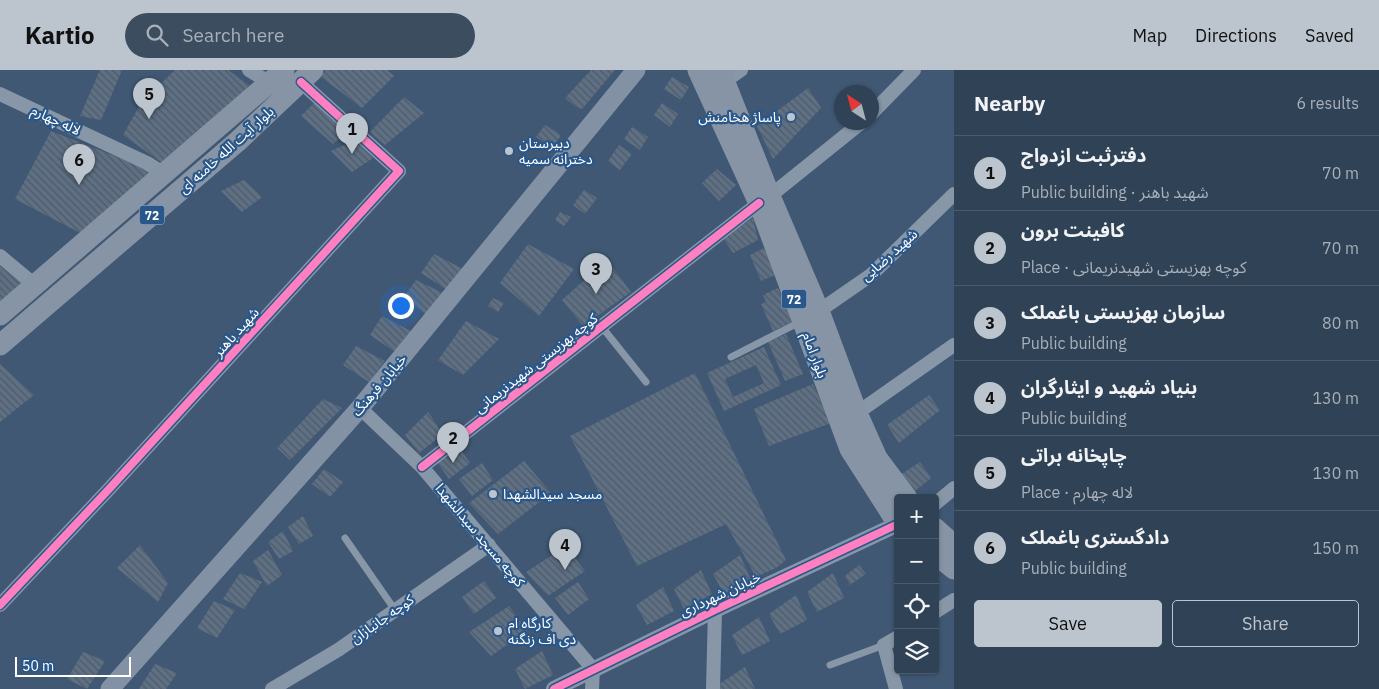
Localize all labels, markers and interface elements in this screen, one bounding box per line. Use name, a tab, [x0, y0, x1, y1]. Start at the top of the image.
search box	[125, 13, 475, 58]
text: Kartio	[25, 19, 95, 51]
icon: search	[143, 21, 171, 49]
text: Search here	[183, 23, 284, 47]
text: Map	[1132, 24, 1167, 47]
text: Directions	[1195, 24, 1277, 47]
text: Saved	[1305, 24, 1354, 47]
pin: 5	[133, 78, 165, 119]
north arrow	[834, 85, 879, 130]
text: Nearby	[974, 89, 1045, 117]
text: 6 results	[1296, 93, 1359, 113]
street label: لاله چهارم	[27, 101, 84, 141]
street label: بلوار آیت الله خامنه ای	[175, 102, 278, 198]
place label: پاساژ هخامنش	[698, 108, 781, 127]
marker: پاساژ هخامنش	[785, 111, 797, 123]
pin: 1	[336, 113, 368, 154]
place label: دبیرستان دخترانه سمیه	[519, 134, 593, 168]
text: دفترثبت ازدواج	[1021, 143, 1146, 167]
pin: 6	[63, 144, 95, 185]
marker: دبیرستان دخترانه سمیه	[503, 145, 515, 157]
text: 1	[985, 163, 995, 183]
text: 70 m	[1322, 163, 1359, 183]
text: Public building · شهید باهنر	[1021, 182, 1208, 202]
road number: 72	[140, 206, 164, 224]
text: کافینت برون	[1021, 218, 1125, 242]
street label: شهید رضایی	[857, 225, 921, 285]
text: 2	[985, 238, 995, 258]
text: 70 m	[1322, 238, 1359, 258]
pin: 3	[580, 253, 612, 294]
text: Place · کوچه بهزیستی شهیدنریمانی	[1021, 257, 1246, 277]
road number: 72	[782, 290, 806, 308]
your location	[388, 293, 414, 319]
text: سازمان بهزیستی باغملک	[1021, 300, 1225, 324]
street label: شهید باهنر	[208, 304, 263, 361]
street label: کوچه بهزیستی شهیدنریمانی	[471, 309, 602, 418]
text: 3	[985, 313, 995, 333]
text: 80 m	[1322, 313, 1359, 333]
street label: بلوار امام	[796, 329, 832, 381]
text: Public building	[1021, 333, 1127, 353]
street label: خیابان فرهنگ	[348, 350, 410, 420]
text: بنیاد شهید و ایثارگران	[1021, 375, 1197, 399]
text: 4	[985, 388, 995, 408]
text: 130 m	[1312, 388, 1359, 408]
text: Public building	[1021, 408, 1127, 428]
pin: 2	[437, 422, 469, 463]
text: چاپخانه براتی	[1021, 443, 1127, 467]
text: 5	[985, 463, 995, 483]
text: 130 m	[1312, 463, 1359, 483]
street label: کوچه مسجد سیدالشهدا	[431, 479, 529, 591]
text: Place · لاله چهارم	[1021, 482, 1133, 502]
place label: مسجد سیدالشهدا	[503, 485, 602, 503]
marker: مسجد سیدالشهدا	[487, 488, 499, 500]
map controls	[894, 494, 939, 674]
button: +	[894, 494, 939, 539]
text: دادگستری باغملک	[1021, 525, 1169, 549]
pin: 4	[549, 529, 581, 570]
text: 6	[985, 538, 995, 558]
text: 150 m	[1312, 538, 1359, 558]
button: −	[894, 539, 939, 584]
text: Public building	[1021, 558, 1127, 578]
street label: خیابان شهرداری	[677, 567, 763, 621]
button: locate	[894, 584, 939, 629]
street label: کوچه جانبازان	[347, 590, 418, 648]
button: Save	[974, 600, 1162, 647]
button: Share	[1172, 600, 1359, 647]
place label: کارگاه ام دی اف زنگنه	[508, 614, 577, 648]
marker: کارگاه ام دی اف زنگنه	[492, 625, 504, 637]
button: layers	[894, 629, 939, 674]
scale bar	[15, 654, 131, 677]
text: 50 m	[22, 657, 54, 675]

